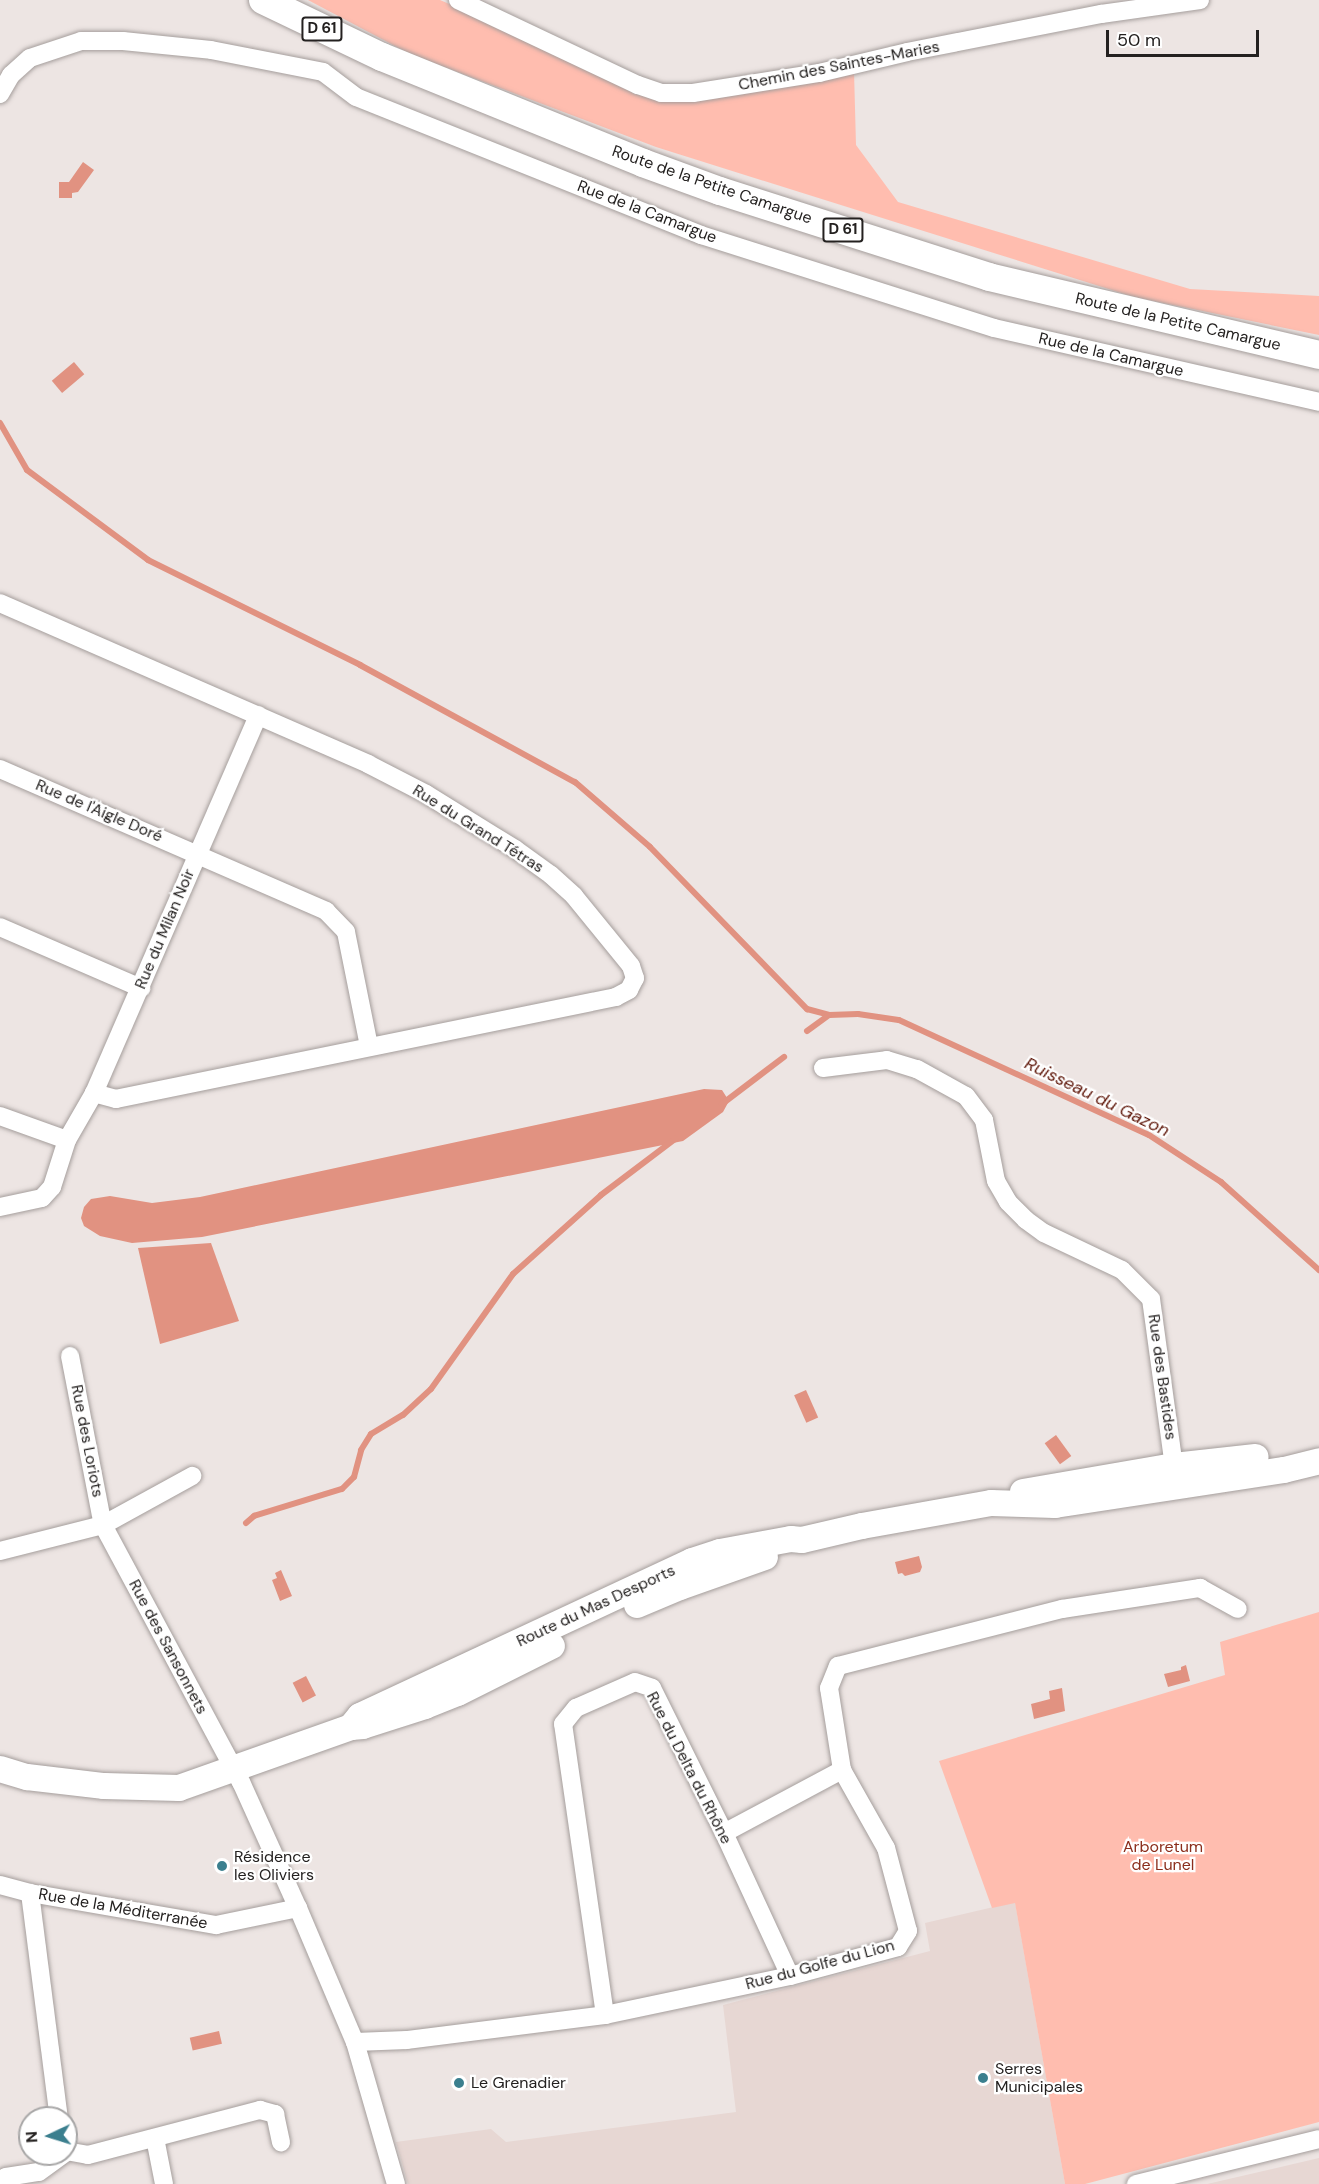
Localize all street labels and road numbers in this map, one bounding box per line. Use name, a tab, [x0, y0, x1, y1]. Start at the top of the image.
road number: D 61	[301, 17, 343, 41]
street label: Chemin des Saintes-Maries	[737, 37, 941, 95]
street label: Route de la Petite Camargue	[610, 142, 814, 228]
street label: Rue de la Camargue	[574, 177, 720, 247]
road number: D 61	[822, 218, 864, 242]
street label: Route de la Petite Camargue	[1073, 289, 1283, 355]
street label: Rue de la Camargue	[1037, 329, 1185, 381]
street label: Rue de l'Aigle Doré	[33, 776, 165, 846]
street label: Rue du Grand Tétras	[409, 781, 547, 877]
street label: Rue du Milan Noir	[131, 866, 199, 992]
street label: Rue des Bastides	[1144, 1313, 1180, 1441]
street label: Rue des Loriots	[67, 1383, 107, 1499]
street label: Route du Mas Desports	[514, 1561, 678, 1651]
street label: Rue des Sansonnets	[124, 1576, 212, 1718]
street label: Rue du Delta du Rhône	[642, 1689, 736, 1847]
street label: Rue de la Méditerranée	[37, 1885, 209, 1933]
street label: Rue du Golfe du Lion	[743, 1936, 897, 1994]

